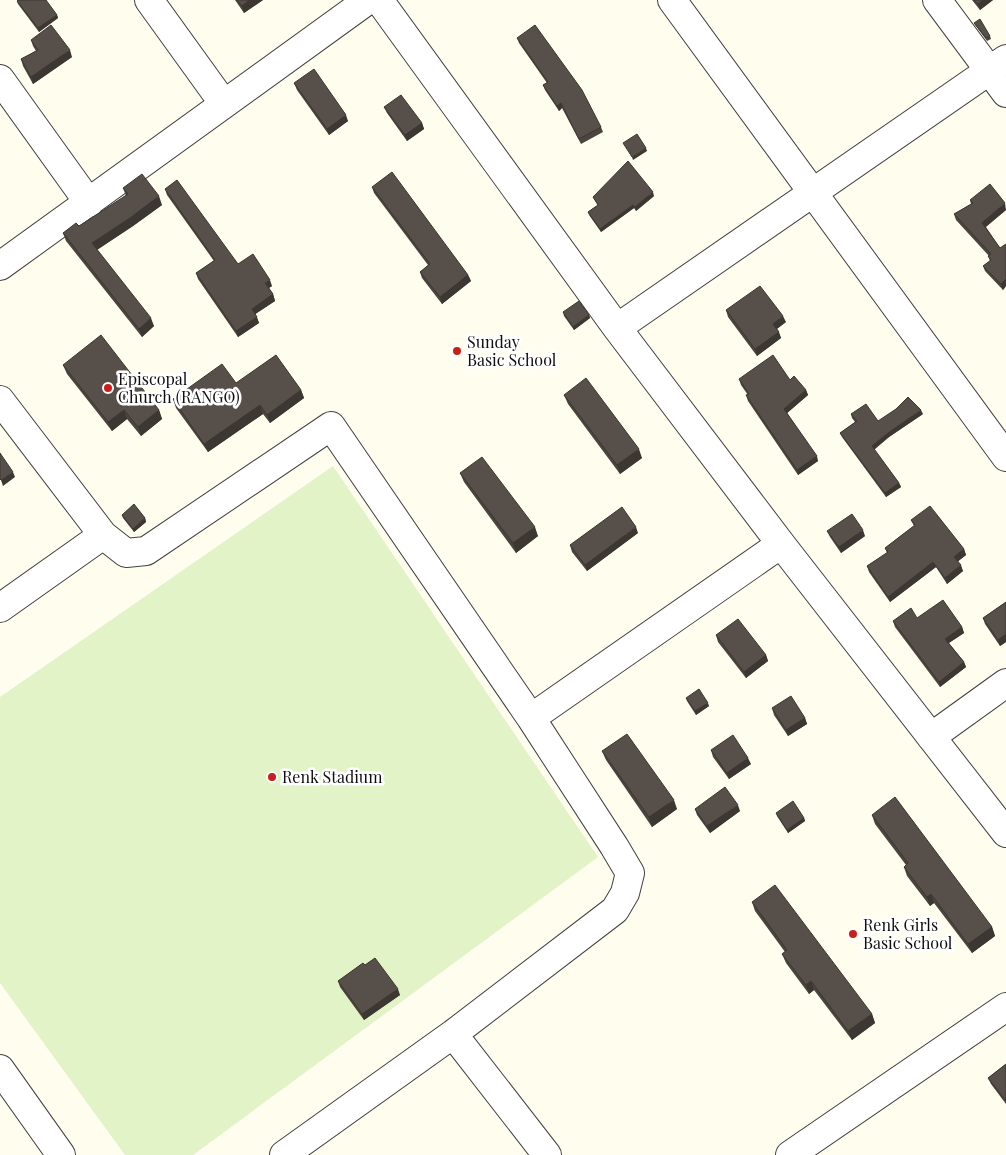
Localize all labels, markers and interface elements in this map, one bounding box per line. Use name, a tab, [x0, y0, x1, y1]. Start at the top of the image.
place label: Sunday Basic School	[467, 331, 557, 370]
marker: Sunday Basic School	[451, 345, 463, 357]
place label: Episcopal Church (RANGO)	[118, 368, 240, 407]
marker: Episcopal Church (RANGO)	[102, 382, 114, 394]
place label: Renk Stadium	[282, 766, 382, 787]
marker: Renk Stadium	[266, 771, 278, 783]
place label: Renk Girls Basic School	[863, 914, 953, 953]
marker: Renk Girls Basic School	[847, 928, 859, 940]

